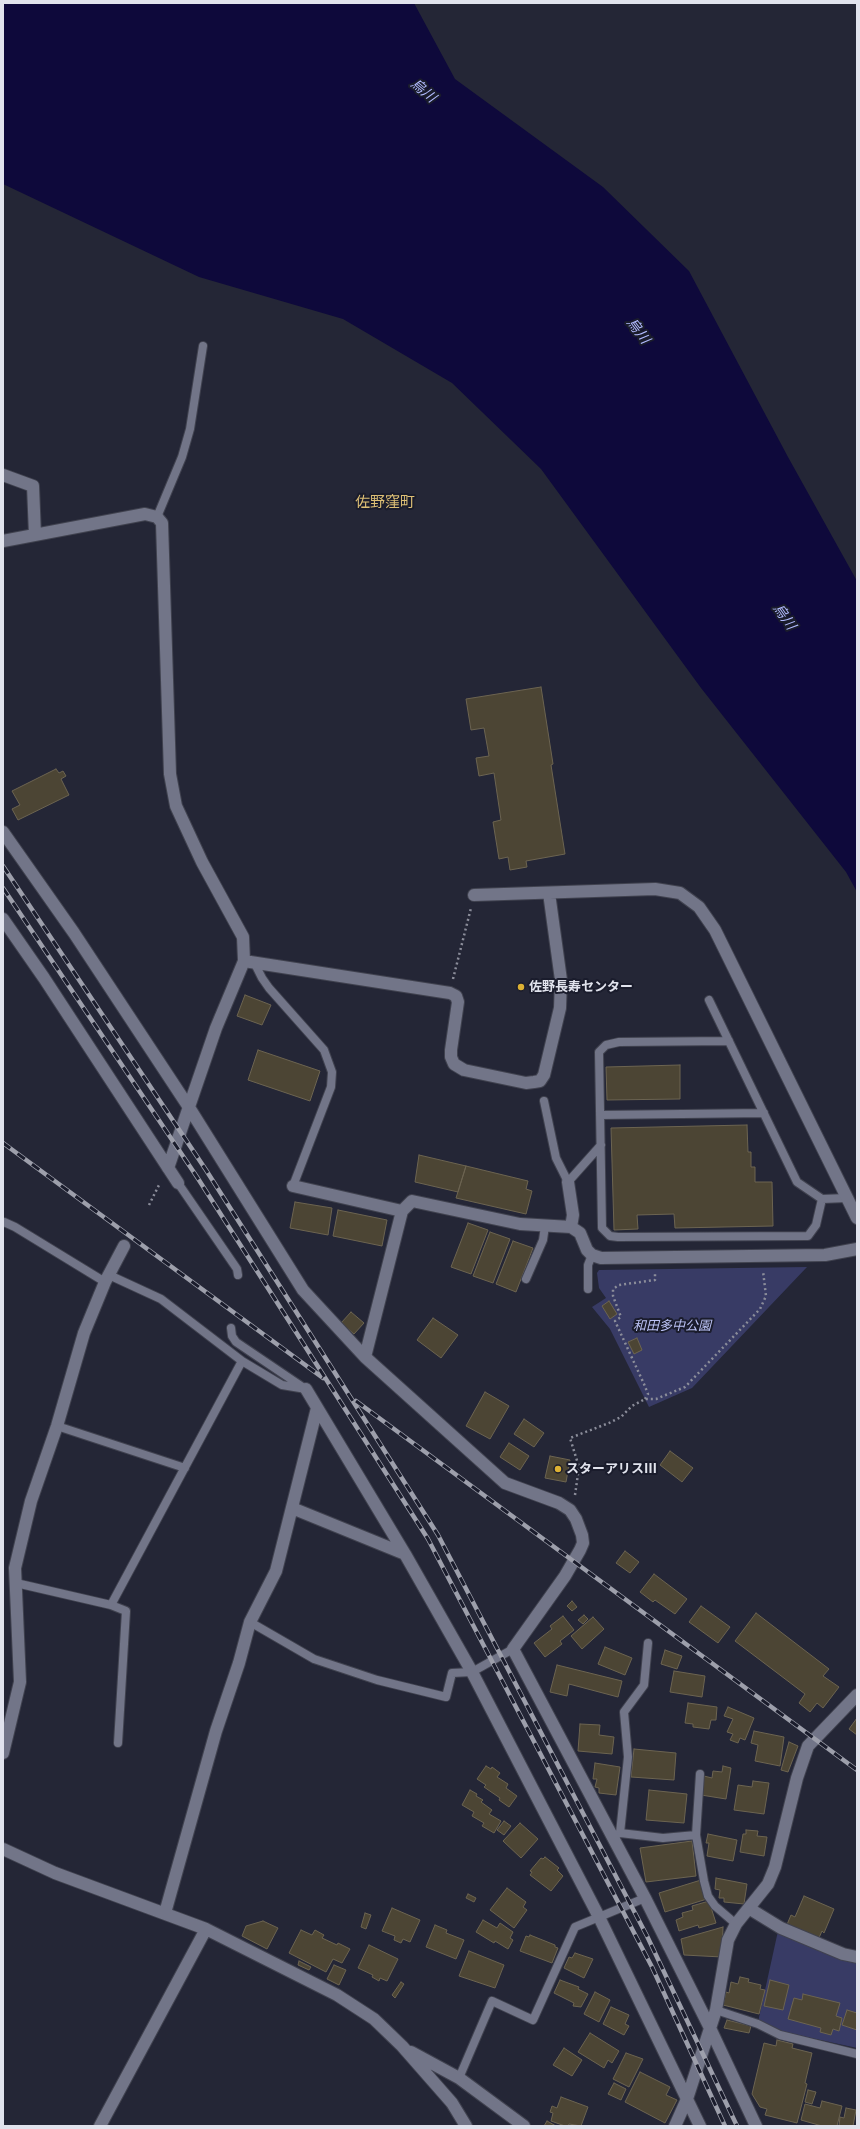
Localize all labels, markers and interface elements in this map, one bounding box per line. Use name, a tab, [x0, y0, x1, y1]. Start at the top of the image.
water label: 烏川	[407, 76, 439, 106]
water label: 烏川	[623, 315, 653, 347]
district label: 佐野窪町	[355, 494, 415, 512]
water label: 烏川	[769, 601, 799, 633]
place label: 佐野長寿センター	[529, 979, 633, 995]
marker: 佐野長寿センター	[516, 982, 526, 992]
park label: 和田多中公園	[633, 1318, 711, 1334]
place label: スターアリスⅢ	[566, 1461, 657, 1477]
marker: スターアリスⅢ	[553, 1464, 563, 1474]

